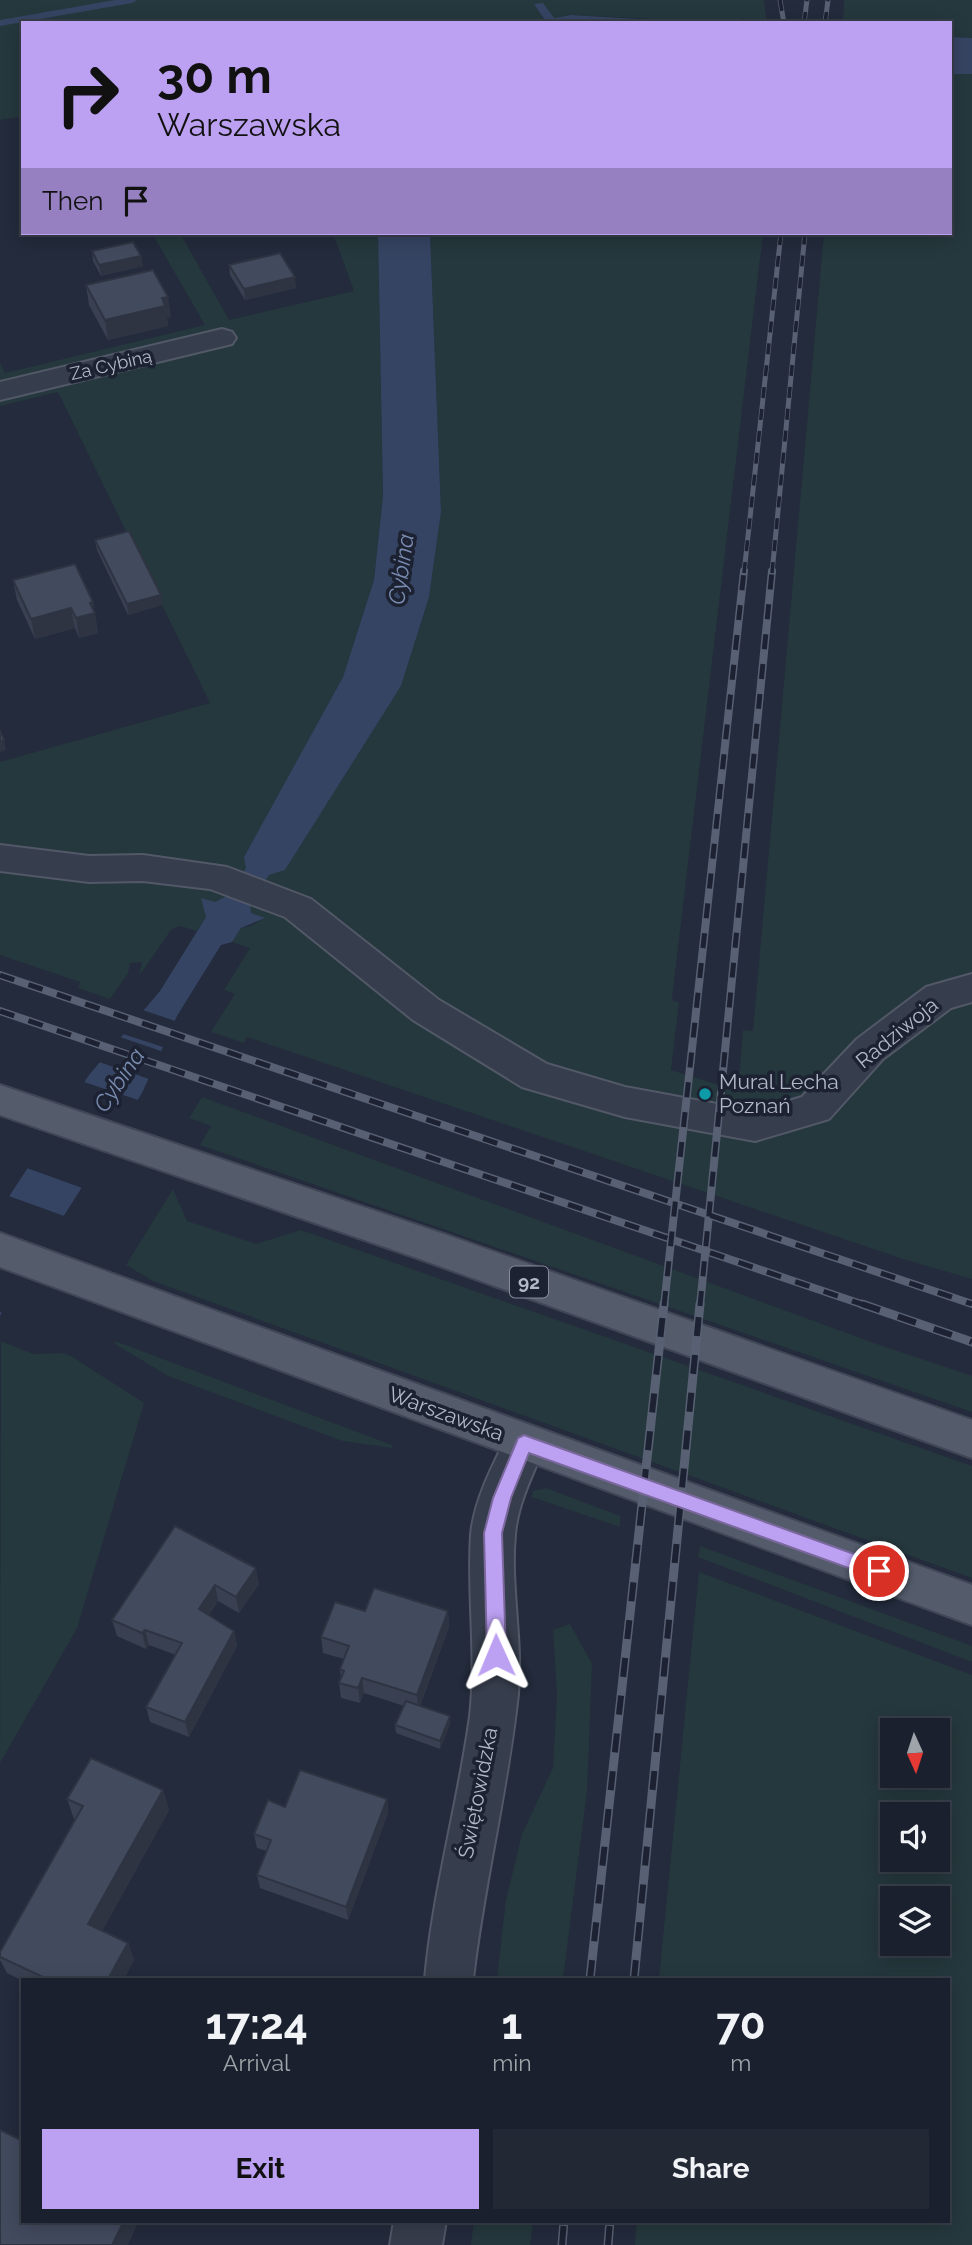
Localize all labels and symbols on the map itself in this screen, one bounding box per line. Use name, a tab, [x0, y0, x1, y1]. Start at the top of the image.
street label: Za Cybiną	[68, 345, 154, 384]
water label: Cybina	[382, 531, 419, 606]
street label: Radziwoja	[851, 992, 943, 1073]
water label: Cybina	[87, 1042, 150, 1117]
place label: Mural Lecha Poznań	[719, 1069, 839, 1118]
marker: Mural Lecha Poznań	[697, 1086, 713, 1102]
road number: 92	[510, 1266, 548, 1298]
street label: Warszawska	[385, 1381, 507, 1446]
pin	[849, 1541, 909, 1601]
position arrow	[459, 1618, 533, 1692]
north arrow	[880, 1718, 950, 1788]
street label: Świętowidzka	[453, 1725, 502, 1860]

